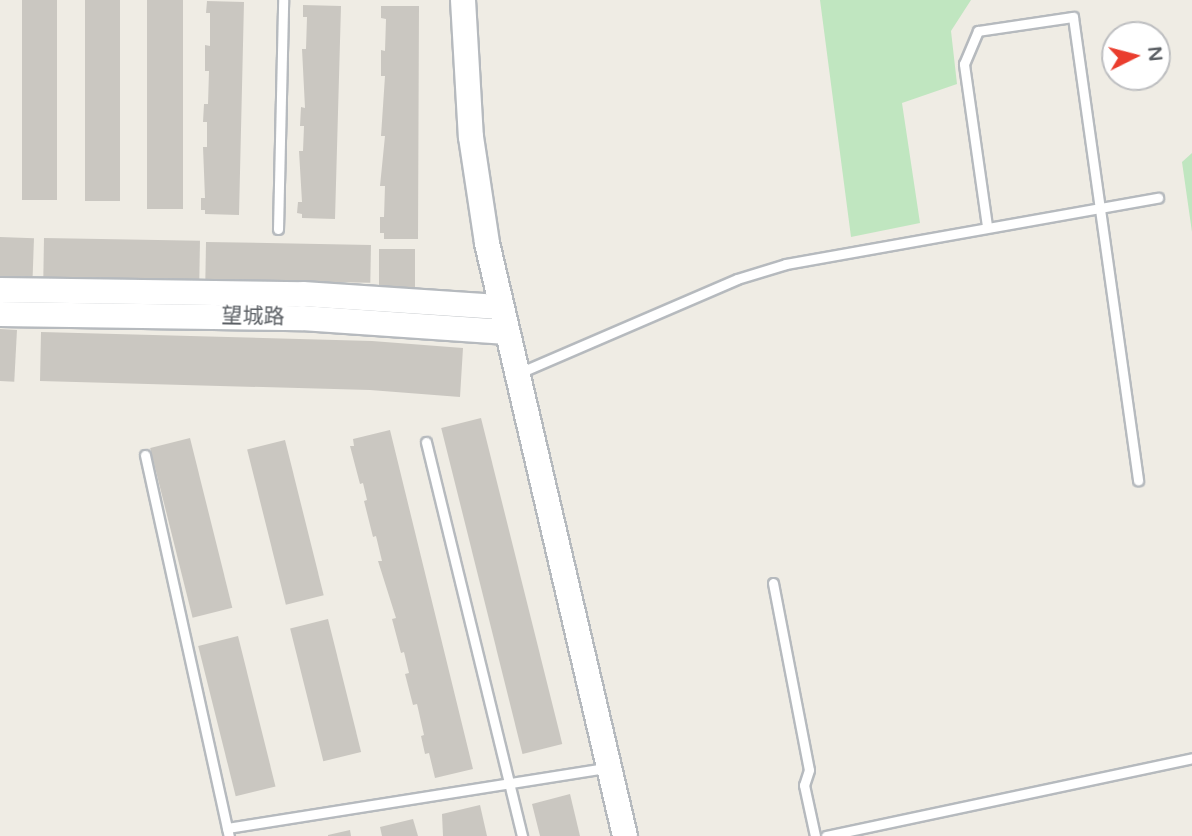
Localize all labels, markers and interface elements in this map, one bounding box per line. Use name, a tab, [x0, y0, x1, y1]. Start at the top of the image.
north arrow	[1101, 21, 1171, 91]
text: N	[1143, 45, 1167, 63]
street label: 望城路	[221, 304, 285, 330]

